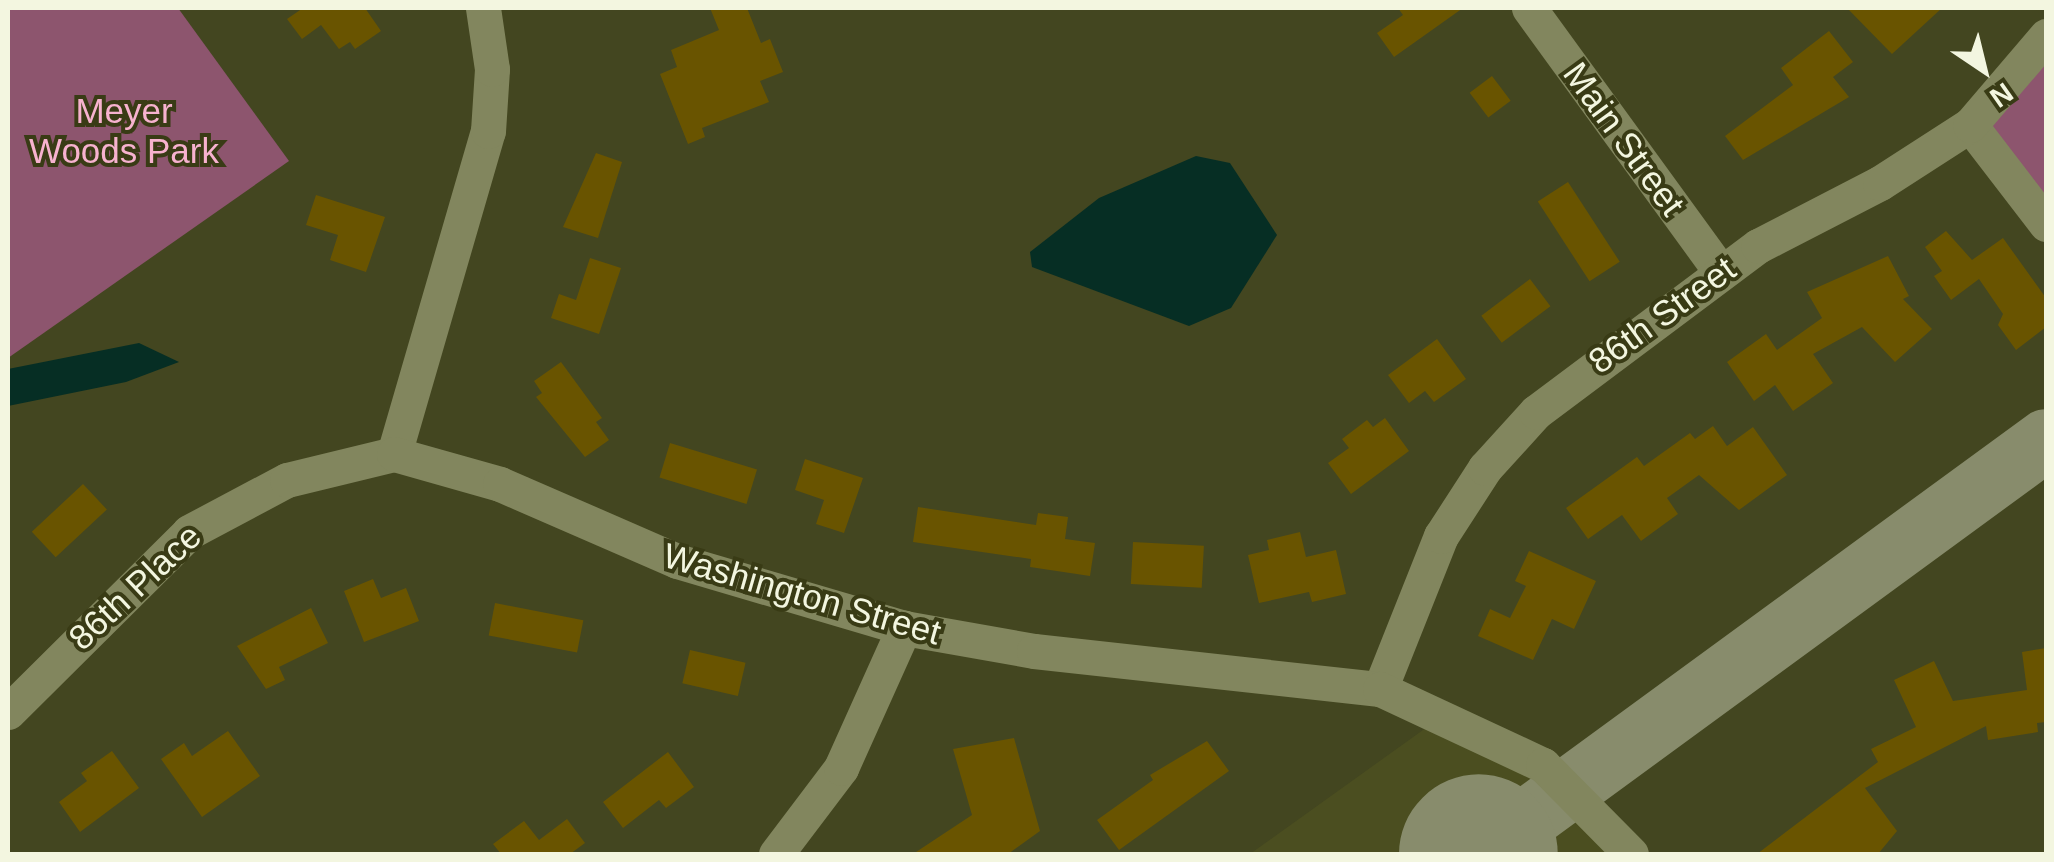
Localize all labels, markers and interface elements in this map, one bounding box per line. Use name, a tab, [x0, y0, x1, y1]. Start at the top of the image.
north arrow	[1934, 20, 2034, 120]
street label: Main Street	[1554, 54, 1694, 224]
text: N	[1984, 76, 2019, 113]
park label: Meyer Woods Park	[29, 90, 219, 172]
street label: 86th Street	[1580, 248, 1744, 382]
street label: 86th Place	[60, 515, 210, 659]
street label: Washington Street	[658, 534, 946, 654]

